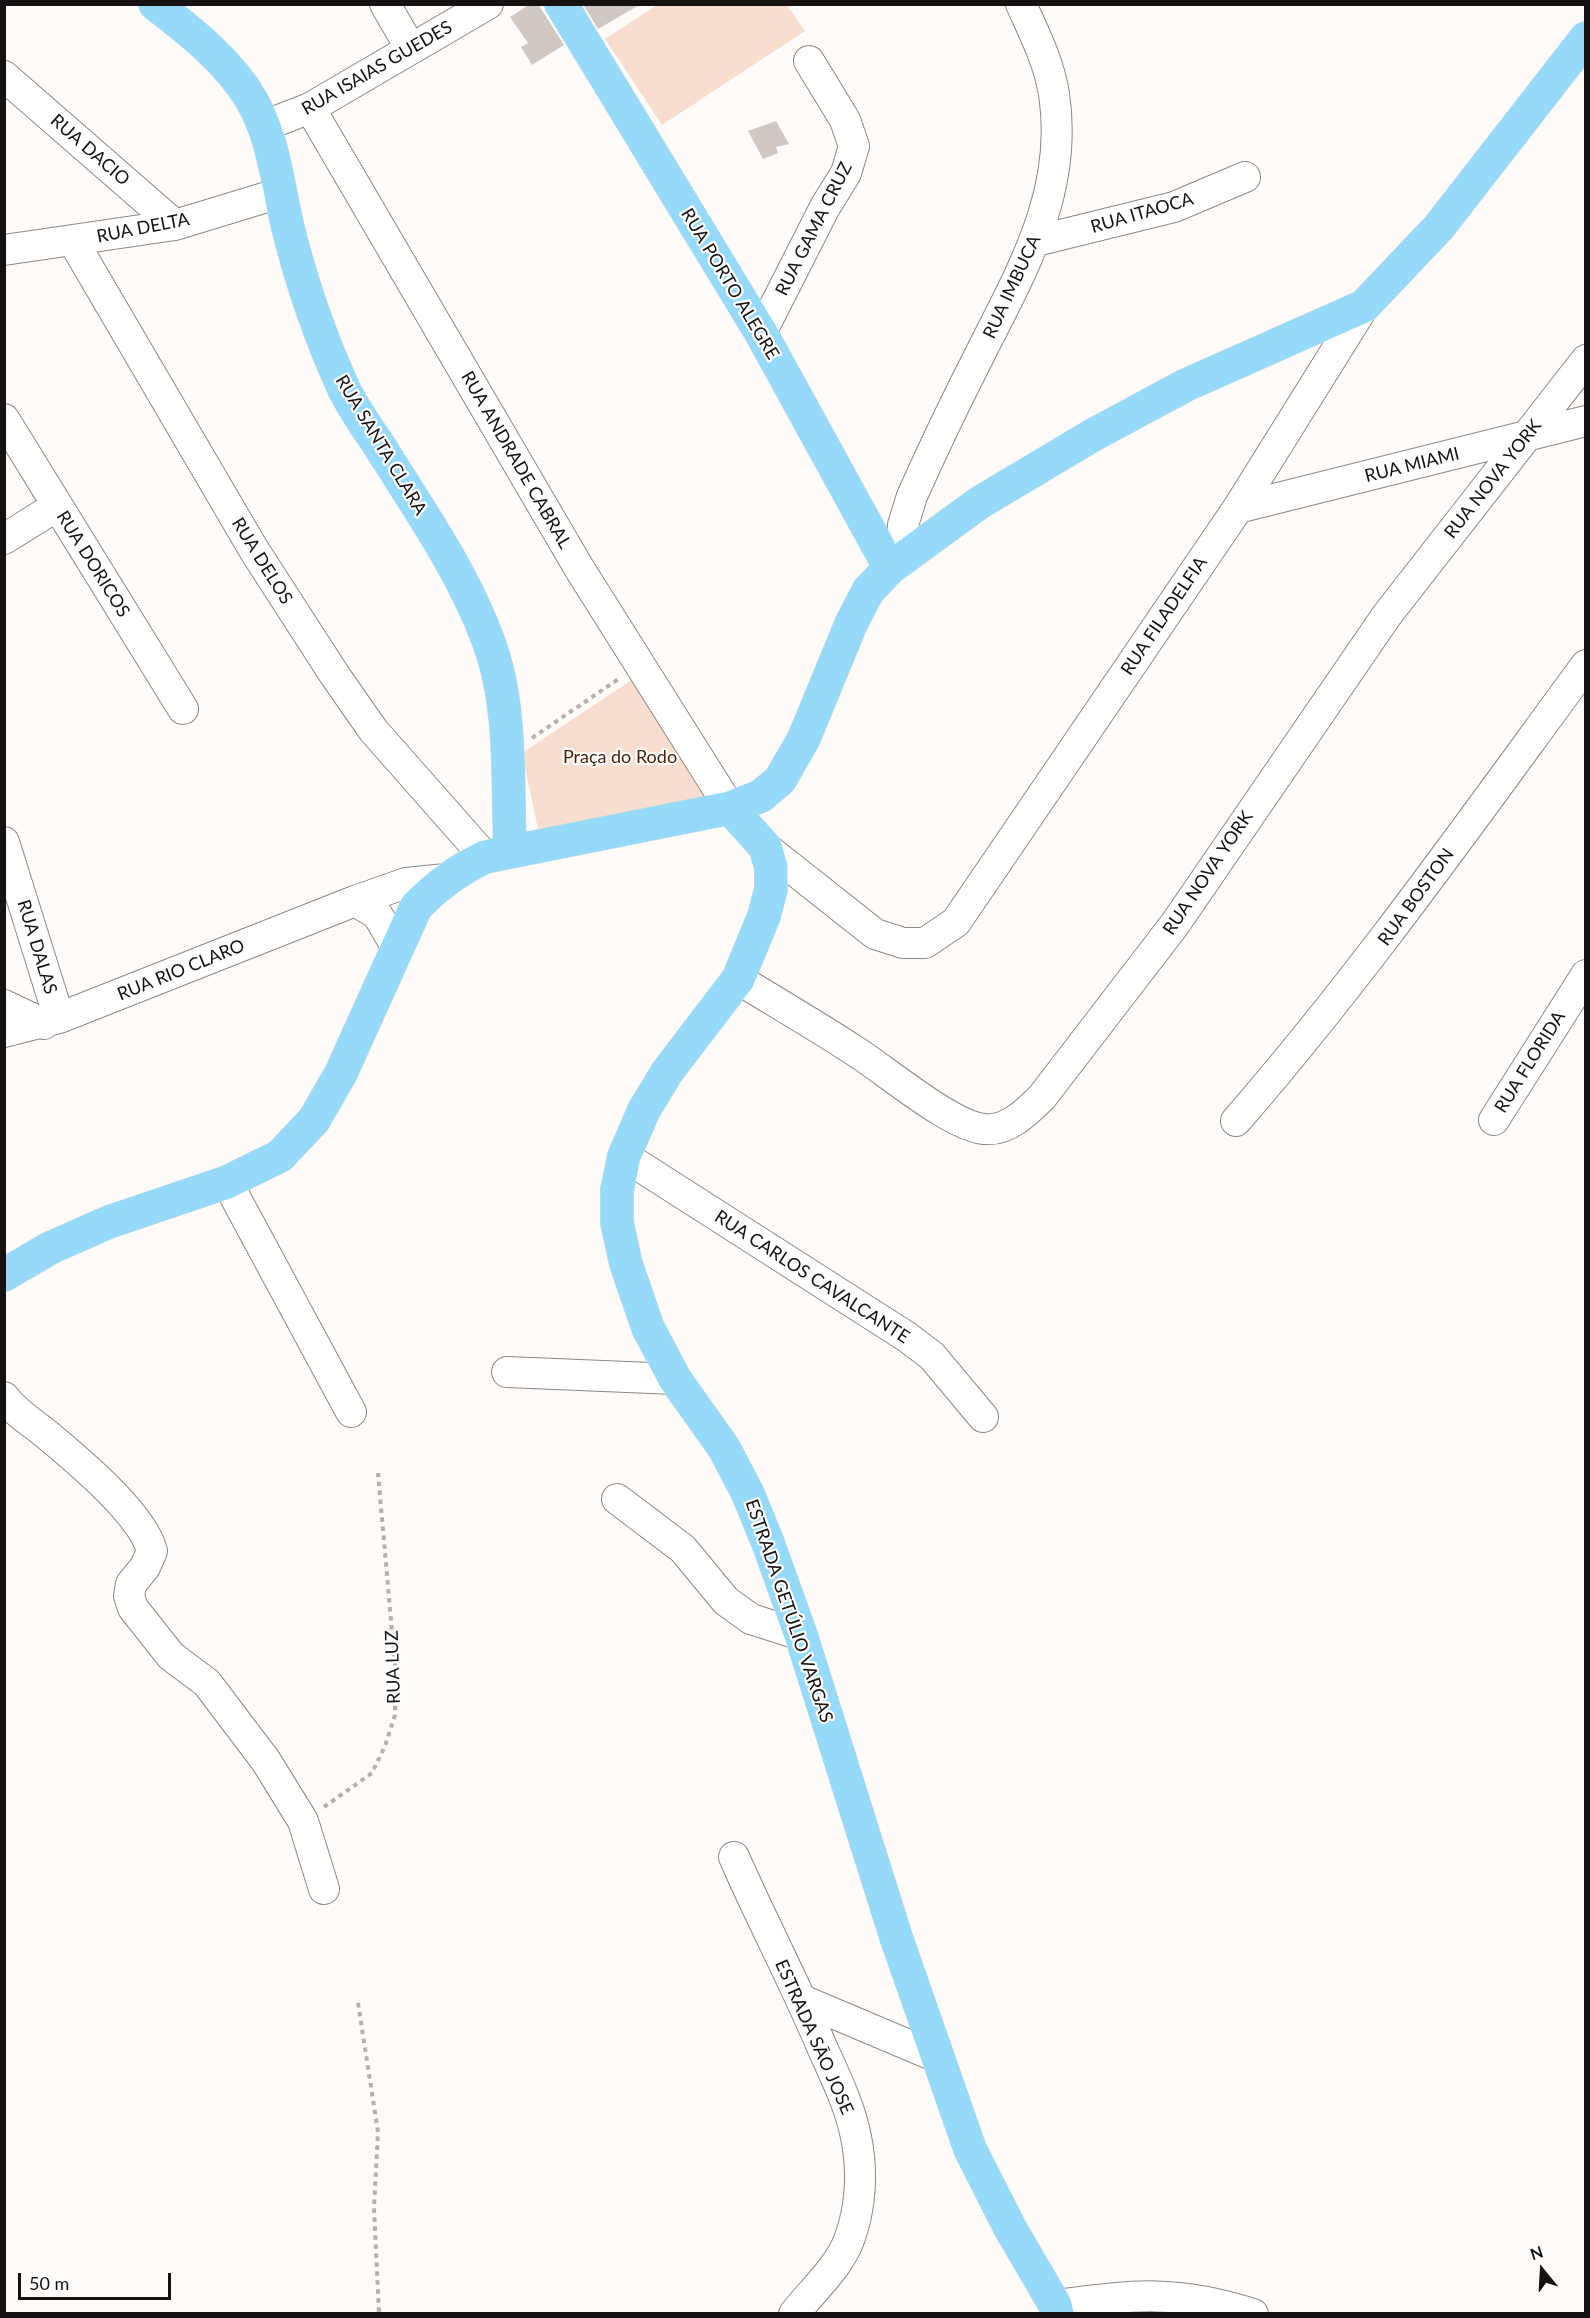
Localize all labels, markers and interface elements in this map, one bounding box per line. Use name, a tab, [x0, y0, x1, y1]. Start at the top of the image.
street label: RUA ISAIAS GUEDES	[298, 16, 456, 120]
street label: RUA DACIO	[46, 110, 134, 190]
street label: RUA GAMA CRUZ	[771, 159, 857, 299]
street label: RUA ITAOCA	[1088, 188, 1196, 238]
street label: RUA PORTO ALEGRE	[676, 205, 784, 363]
street label: RUA DELTA	[95, 208, 191, 248]
street label: RUA IMBUCA	[979, 232, 1045, 342]
street label: RUA ANDRADE CABRAL	[456, 367, 576, 553]
street label: RUA SANTA CLARA	[331, 371, 431, 519]
street label: RUA NOVA YORK	[1440, 415, 1546, 543]
street label: RUA MIAMI	[1363, 443, 1461, 487]
street label: RUA DORICOS	[52, 507, 134, 621]
street label: RUA DELOS	[227, 514, 297, 608]
street label: RUA FILADELFIA	[1116, 553, 1212, 679]
park label: Praça do Rodo	[563, 746, 677, 768]
street label: RUA NOVA YORK	[1159, 807, 1257, 939]
street label: RUA BOSTON	[1373, 844, 1459, 950]
street label: RUA DALAS	[12, 897, 62, 997]
street label: RUA RIO CLARO	[114, 935, 248, 1005]
street label: RUA FLORIDA	[1490, 1007, 1570, 1117]
street label: RUA CARLOS CAVALCANTE	[710, 1206, 914, 1348]
street label: ESTRADA GETÚLIO VARGAS	[741, 1497, 837, 1725]
street label: RUA LUZ	[381, 1630, 405, 1704]
street label: ESTRADA SĀO JOSE	[770, 1956, 858, 2118]
north arrow	[1512, 2240, 1572, 2300]
text: N	[1527, 2241, 1545, 2263]
scale bar	[21, 2261, 174, 2299]
text: 50 m	[29, 2272, 69, 2294]

